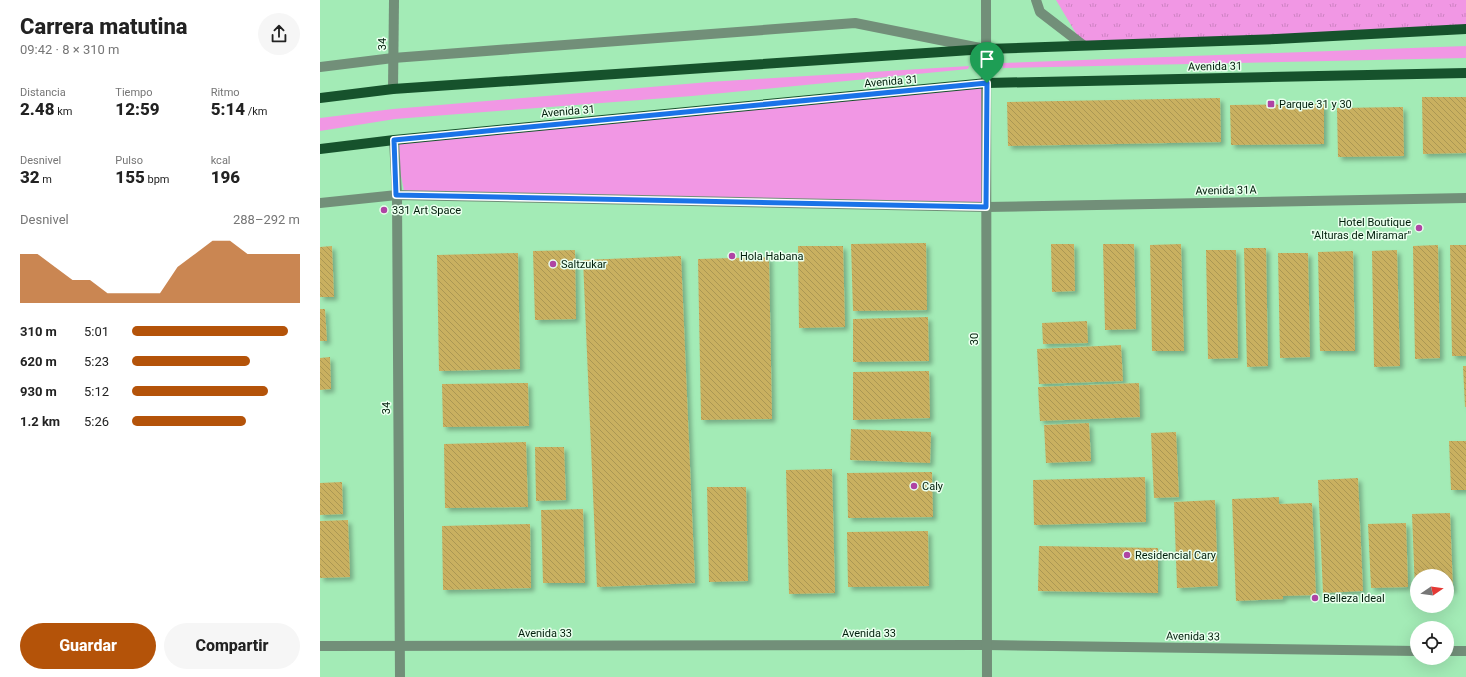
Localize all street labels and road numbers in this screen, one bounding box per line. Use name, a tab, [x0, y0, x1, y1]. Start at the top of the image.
street label: 34	[376, 38, 389, 50]
street label: Avenida 31	[1188, 60, 1242, 73]
street label: Avenida 31	[864, 73, 919, 90]
street label: Avenida 31	[541, 103, 596, 120]
street label: Avenida 31A	[1195, 183, 1258, 198]
street label: 30	[968, 333, 981, 345]
street label: 34	[380, 402, 393, 414]
street label: Avenida 33	[518, 627, 572, 640]
street label: Avenida 33	[842, 627, 896, 640]
street label: Avenida 33	[1166, 630, 1220, 643]

